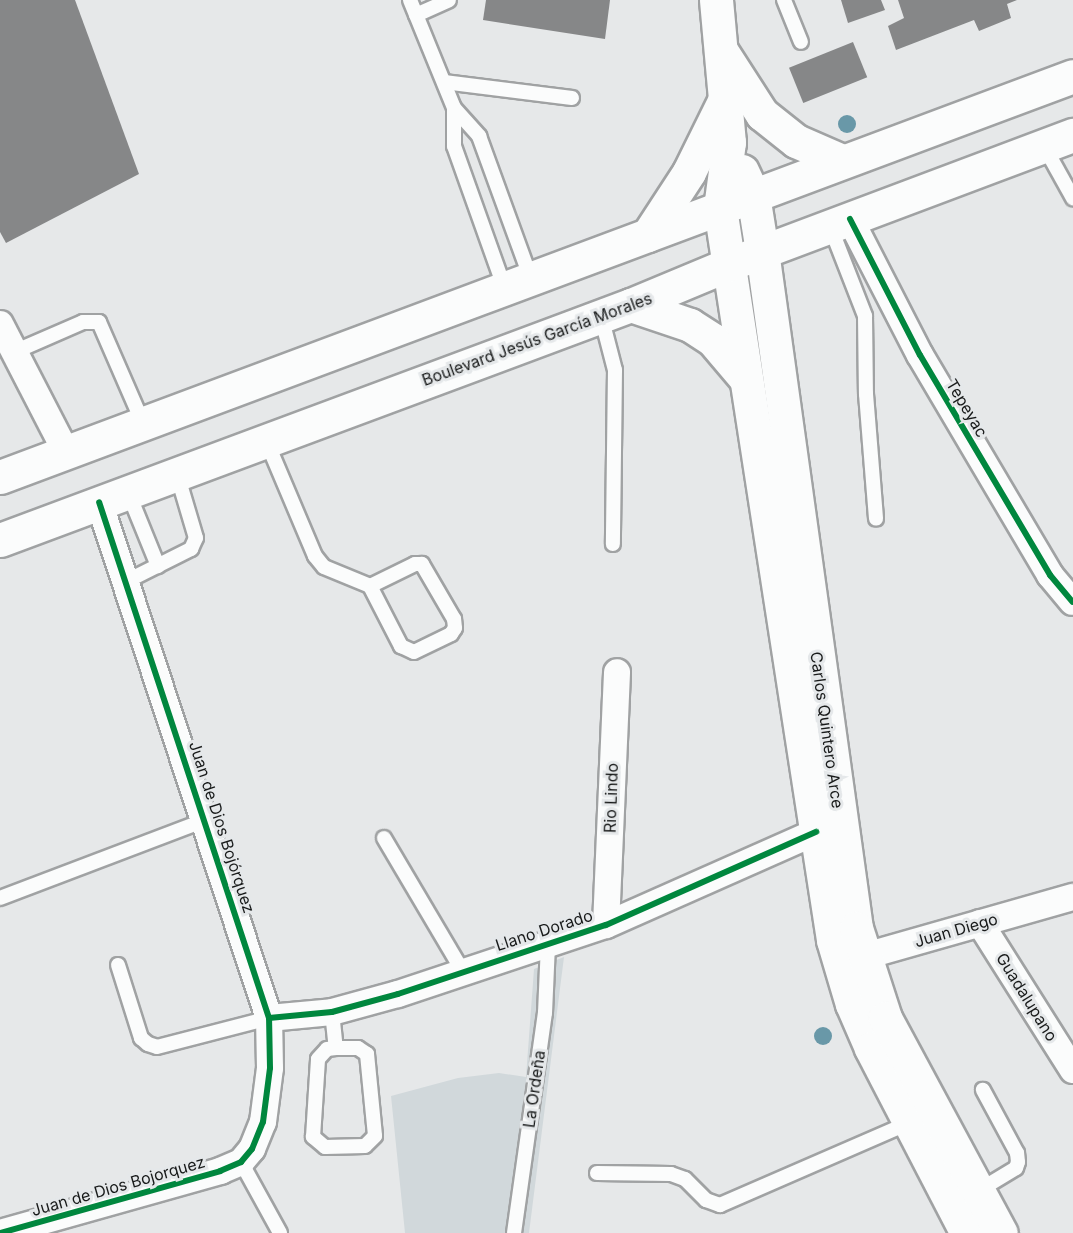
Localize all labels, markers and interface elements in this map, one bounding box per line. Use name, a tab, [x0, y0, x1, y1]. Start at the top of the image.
street label: Boulevard Jesús García Morales	[419, 288, 655, 390]
street label: Tepeyac	[942, 376, 992, 440]
street label: Carlos Quintero Arce	[807, 650, 847, 810]
street label: Juan de Dios Bojórquez	[185, 739, 259, 915]
street label: Rio Lindo	[600, 763, 622, 833]
street label: Llano Dorado	[493, 905, 595, 955]
street label: Juan Diego	[912, 909, 1000, 951]
street label: Guadalupano	[992, 949, 1062, 1045]
street label: La Ordeña	[519, 1049, 549, 1129]
street label: Juan de Dios Bojorquez	[29, 1152, 207, 1220]

